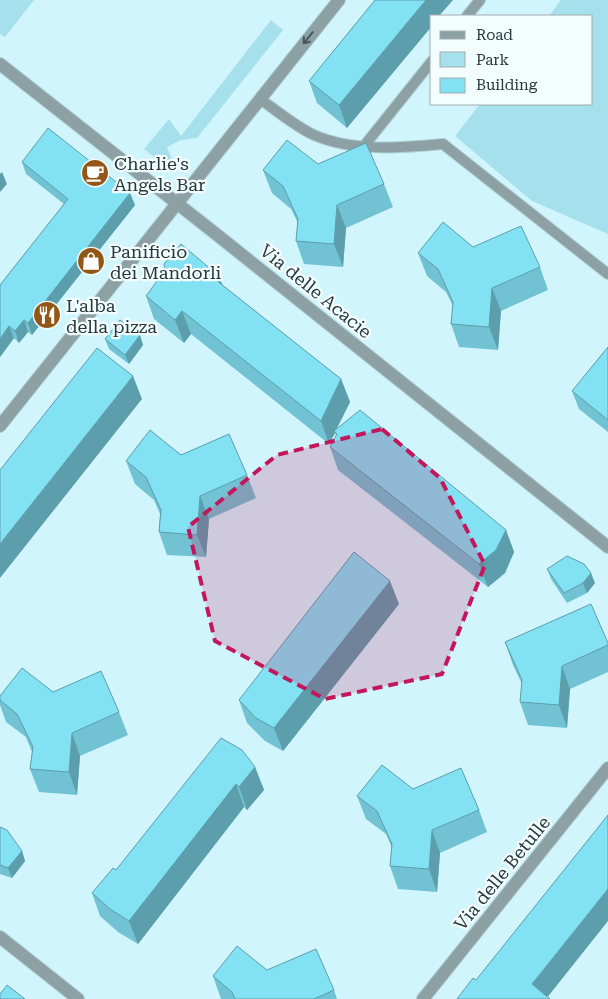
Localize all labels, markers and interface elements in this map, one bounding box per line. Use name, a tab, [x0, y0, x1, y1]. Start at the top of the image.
legend	[430, 15, 593, 105]
text: Road	[476, 26, 513, 44]
one-way arrow	[303, 31, 314, 44]
text: Park	[476, 51, 510, 69]
text: Building	[476, 76, 538, 94]
place label: Charlie's Angels Bar	[114, 153, 205, 195]
cafe icon: Charlie's Angels Bar	[80, 158, 110, 188]
street label: Via delle Acacie	[256, 240, 376, 342]
place label: Panificio dei Mandorli	[110, 241, 222, 283]
shop icon: Panificio dei Mandorli	[76, 246, 106, 276]
place label: L'alba della pizza	[66, 295, 157, 337]
restaurant icon: L'alba della pizza	[32, 300, 62, 330]
street label: Via delle Betulle	[450, 812, 554, 934]

